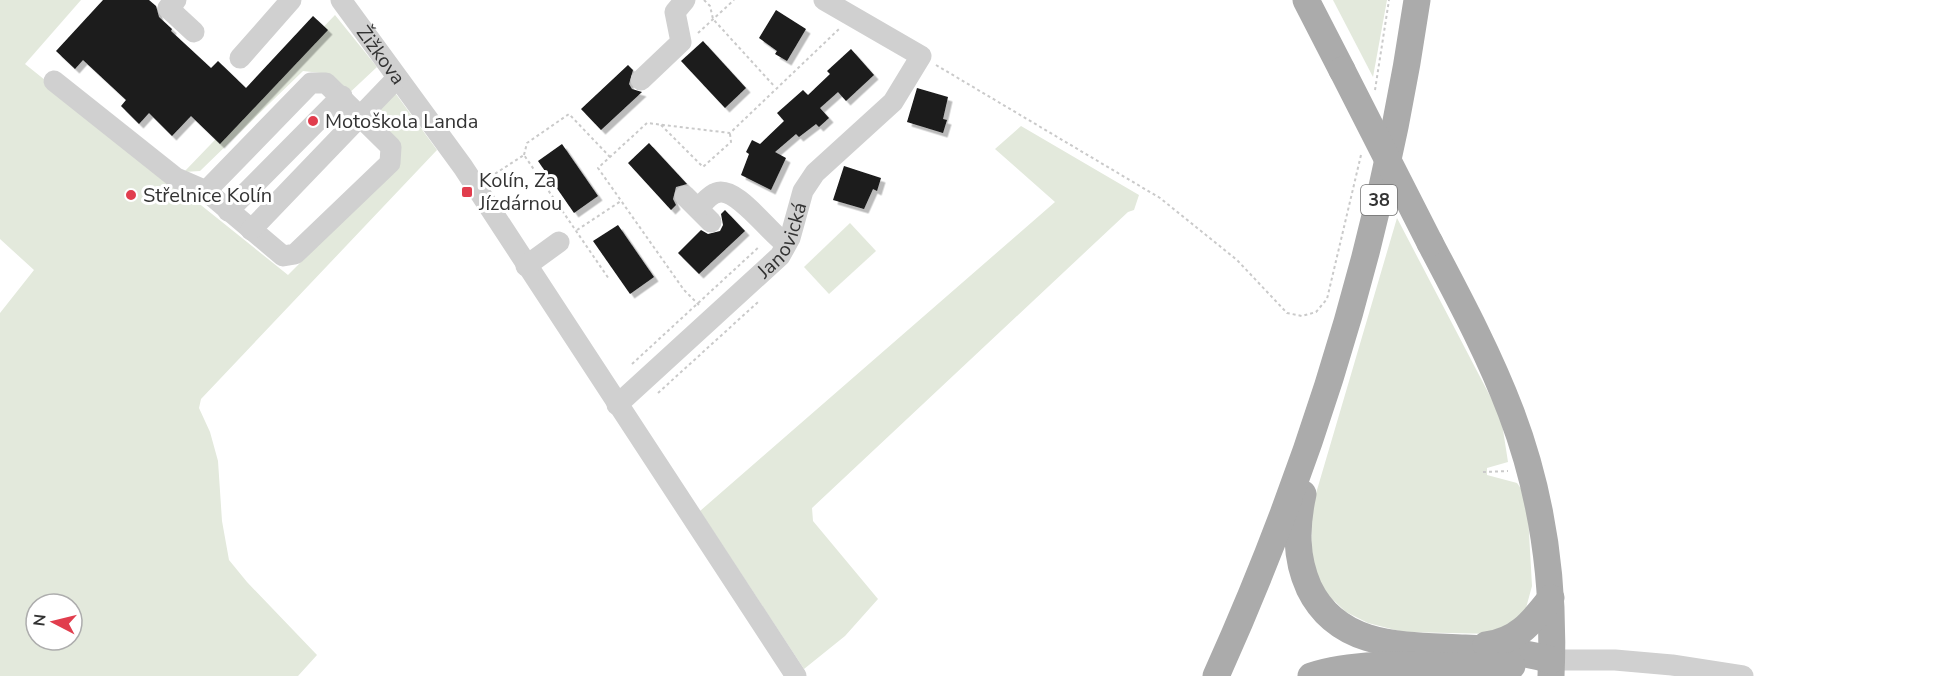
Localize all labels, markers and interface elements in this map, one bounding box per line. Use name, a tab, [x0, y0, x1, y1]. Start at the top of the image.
street label: Žižkova	[350, 20, 412, 90]
place label: Motoškola Landa	[325, 108, 478, 135]
marker: Motoškola Landa	[306, 114, 320, 128]
place label: Kolín, Za Jízdárnou	[478, 167, 562, 217]
place label: Střelnice Kolín	[143, 182, 272, 209]
marker: Kolín, Za Jízdárnou	[460, 185, 474, 199]
road number: 38	[1361, 185, 1397, 215]
marker: Střelnice Kolín	[124, 188, 138, 202]
street label: Janovická	[750, 199, 813, 285]
north arrow	[24, 592, 84, 652]
text: N	[28, 613, 52, 628]

